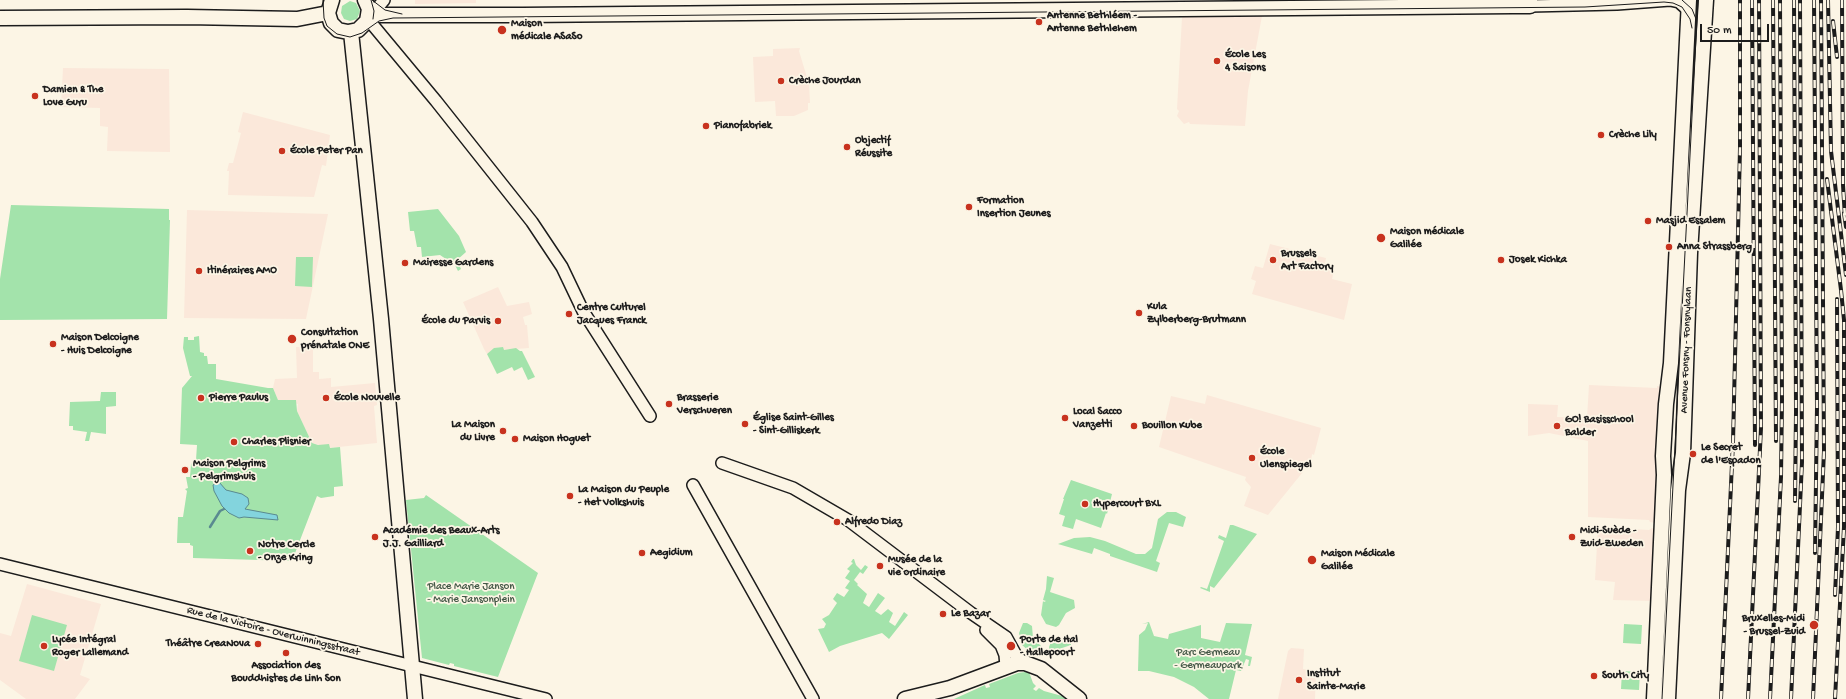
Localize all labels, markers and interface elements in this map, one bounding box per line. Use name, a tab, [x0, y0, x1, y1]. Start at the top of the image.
place label: Antenne Bethléem - Antenne Bethlehem	[1047, 9, 1137, 35]
scale bar	[1702, 16, 1771, 42]
place label: Maison médicale ASaSo	[511, 17, 582, 43]
marker: Antenne Bethléem - Antenne Bethlehem	[1034, 17, 1044, 27]
marker: Maison médicale ASaSo	[496, 24, 508, 36]
text: 50 m	[1707, 24, 1732, 38]
place label: École Les 4 Saisons	[1225, 48, 1266, 74]
marker: École Les 4 Saisons	[1212, 56, 1222, 66]
place label: Crèche Jourdan	[789, 74, 861, 88]
marker: Crèche Jourdan	[776, 76, 786, 86]
place label: Damien & The Love Guru	[43, 83, 103, 109]
marker: Damien & The Love Guru	[30, 91, 40, 101]
place label: Pianofabriek	[714, 119, 772, 133]
marker: Pianofabriek	[701, 121, 711, 131]
place label: Crèche Lily	[1609, 128, 1657, 142]
marker: Crèche Lily	[1596, 130, 1606, 140]
place label: Objectif Réussite	[855, 134, 892, 160]
marker: Objectif Réussite	[842, 142, 852, 152]
place label: École Peter Pan	[290, 144, 363, 158]
marker: École Peter Pan	[277, 146, 287, 156]
place label: Formation Insertion Jeunes	[977, 194, 1051, 220]
marker: Formation Insertion Jeunes	[964, 202, 974, 212]
place label: Masjid Essalem	[1656, 214, 1725, 228]
marker: Masjid Essalem	[1643, 216, 1653, 226]
place label: Maison médicale Galilée	[1390, 225, 1464, 251]
marker: Maison médicale Galilée	[1375, 232, 1387, 244]
place label: Anna Strassberg	[1677, 240, 1752, 254]
marker: Anna Strassberg	[1664, 242, 1674, 252]
place label: Brussels Art Factory	[1281, 247, 1333, 273]
place label: Josek Kichka	[1509, 253, 1567, 267]
marker: Brussels Art Factory	[1268, 255, 1278, 265]
marker: Josek Kichka	[1496, 255, 1506, 265]
place label: Mairesse Gardens	[413, 256, 493, 270]
marker: Mairesse Gardens	[400, 258, 410, 268]
place label: Itinéraires AMO	[207, 264, 277, 278]
marker: Itinéraires AMO	[194, 266, 204, 276]
street label: Avenue Fonsny - Fonsnylaan	[1678, 286, 1696, 414]
place label: Kula Zylberberg-Brutmann	[1147, 300, 1246, 326]
place label: Centre Culturel Jacques Franck	[577, 301, 646, 327]
marker: Kula Zylberberg-Brutmann	[1134, 308, 1144, 318]
marker: Centre Culturel Jacques Franck	[564, 309, 574, 319]
place label: École du Parvis	[421, 314, 490, 328]
marker: École du Parvis	[493, 316, 503, 326]
place label: Consultation prénatale ONE	[301, 326, 369, 352]
place label: Maison Delcoigne - Huis Delcoigne	[61, 331, 139, 357]
marker: Consultation prénatale ONE	[286, 333, 298, 345]
marker: Maison Delcoigne - Huis Delcoigne	[48, 339, 58, 349]
place label: Pierre Paulus	[209, 391, 268, 405]
place label: École Nouvelle	[334, 391, 400, 405]
place label: Brasserie Verschueren	[677, 391, 732, 417]
marker: Pierre Paulus	[196, 393, 206, 403]
marker: École Nouvelle	[321, 393, 331, 403]
marker: Brasserie Verschueren	[664, 399, 674, 409]
place label: Local Sacco Vanzetti	[1073, 405, 1122, 431]
place label: Église Saint-Gilles - Sint-Gilliskerk	[753, 411, 834, 437]
marker: Local Sacco Vanzetti	[1060, 413, 1070, 423]
place label: GO! Basisschool Balder	[1565, 413, 1634, 439]
place label: La Maison du Livre	[451, 418, 495, 444]
marker: Église Saint-Gilles - Sint-Gilliskerk	[740, 419, 750, 429]
place label: Bouillon Kube	[1142, 419, 1202, 433]
marker: Bouillon Kube	[1129, 421, 1139, 431]
marker: GO! Basisschool Balder	[1552, 421, 1562, 431]
marker: La Maison du Livre	[498, 426, 508, 436]
place label: Maison Hoguet	[523, 432, 590, 446]
marker: Maison Hoguet	[510, 434, 520, 444]
place label: Charles Plisnier	[242, 435, 311, 449]
marker: Charles Plisnier	[229, 437, 239, 447]
place label: Le Secret de l'Espadon	[1701, 441, 1761, 467]
place label: École Ulenspiegel	[1260, 445, 1312, 471]
marker: Le Secret de l'Espadon	[1688, 449, 1698, 459]
marker: École Ulenspiegel	[1247, 453, 1257, 463]
place label: Maison Pelgrims - Pelgrimshuis	[193, 457, 265, 483]
marker: Maison Pelgrims - Pelgrimshuis	[180, 465, 190, 475]
place label: La Maison du Peuple - Het Volkshuis	[578, 483, 669, 509]
marker: La Maison du Peuple - Het Volkshuis	[565, 491, 575, 501]
place label: Hypercourt BXL	[1093, 497, 1161, 511]
marker: Hypercourt BXL	[1080, 499, 1090, 509]
place label: Alfredo Diaz	[845, 515, 902, 529]
marker: Alfredo Diaz	[832, 517, 842, 527]
place label: Académie des Beaux-Arts J.J. Gailliard	[383, 524, 499, 550]
place label: Midi-Suède - Zuid-Zweden	[1580, 524, 1643, 550]
marker: Académie des Beaux-Arts J.J. Gailliard	[370, 532, 380, 542]
marker: Midi-Suède - Zuid-Zweden	[1567, 532, 1577, 542]
place label: Notre Cercle - Onze Kring	[258, 538, 315, 564]
marker: Notre Cercle - Onze Kring	[245, 546, 255, 556]
place label: Aegidium	[650, 546, 693, 560]
place label: Maison Médicale Galilée	[1321, 547, 1395, 573]
marker: Aegidium	[637, 548, 647, 558]
place label: Musée de la vie ordinaire	[888, 553, 945, 579]
marker: Maison Médicale Galilée	[1306, 554, 1318, 566]
marker: Musée de la vie ordinaire	[875, 561, 885, 571]
park label: Place Marie Janson - Marie Jansonplein	[427, 580, 515, 606]
street label: Rue de la Victoire - Overwinningsstraat	[185, 604, 361, 660]
place label: Le Bazar	[951, 607, 990, 621]
marker: Le Bazar	[938, 609, 948, 619]
place label: Bruxelles-Midi - Brussel-Zuid	[1742, 612, 1805, 638]
marker: Bruxelles-Midi - Brussel-Zuid	[1808, 619, 1820, 631]
place label: Lycée Intégral Roger Lallemand	[52, 633, 128, 659]
place label: Porte de Hal - Hallepoort	[1020, 633, 1078, 659]
place label: Théâtre CreaNova	[166, 637, 250, 651]
marker: Théâtre CreaNova	[253, 639, 263, 649]
marker: Porte de Hal - Hallepoort	[1005, 640, 1017, 652]
marker: Lycée Intégral Roger Lallemand	[39, 641, 49, 651]
park label: Parc Germeau - Germeaupark	[1174, 646, 1242, 672]
marker: Association des Bouddhistes de Linh Son	[281, 648, 291, 658]
place label: Association des Bouddhistes de Linh Son	[231, 659, 341, 685]
place label: Institut Sainte-Marie	[1307, 667, 1365, 693]
place label: South City	[1602, 669, 1649, 683]
marker: South City	[1589, 671, 1599, 681]
marker: Institut Sainte-Marie	[1294, 675, 1304, 685]

